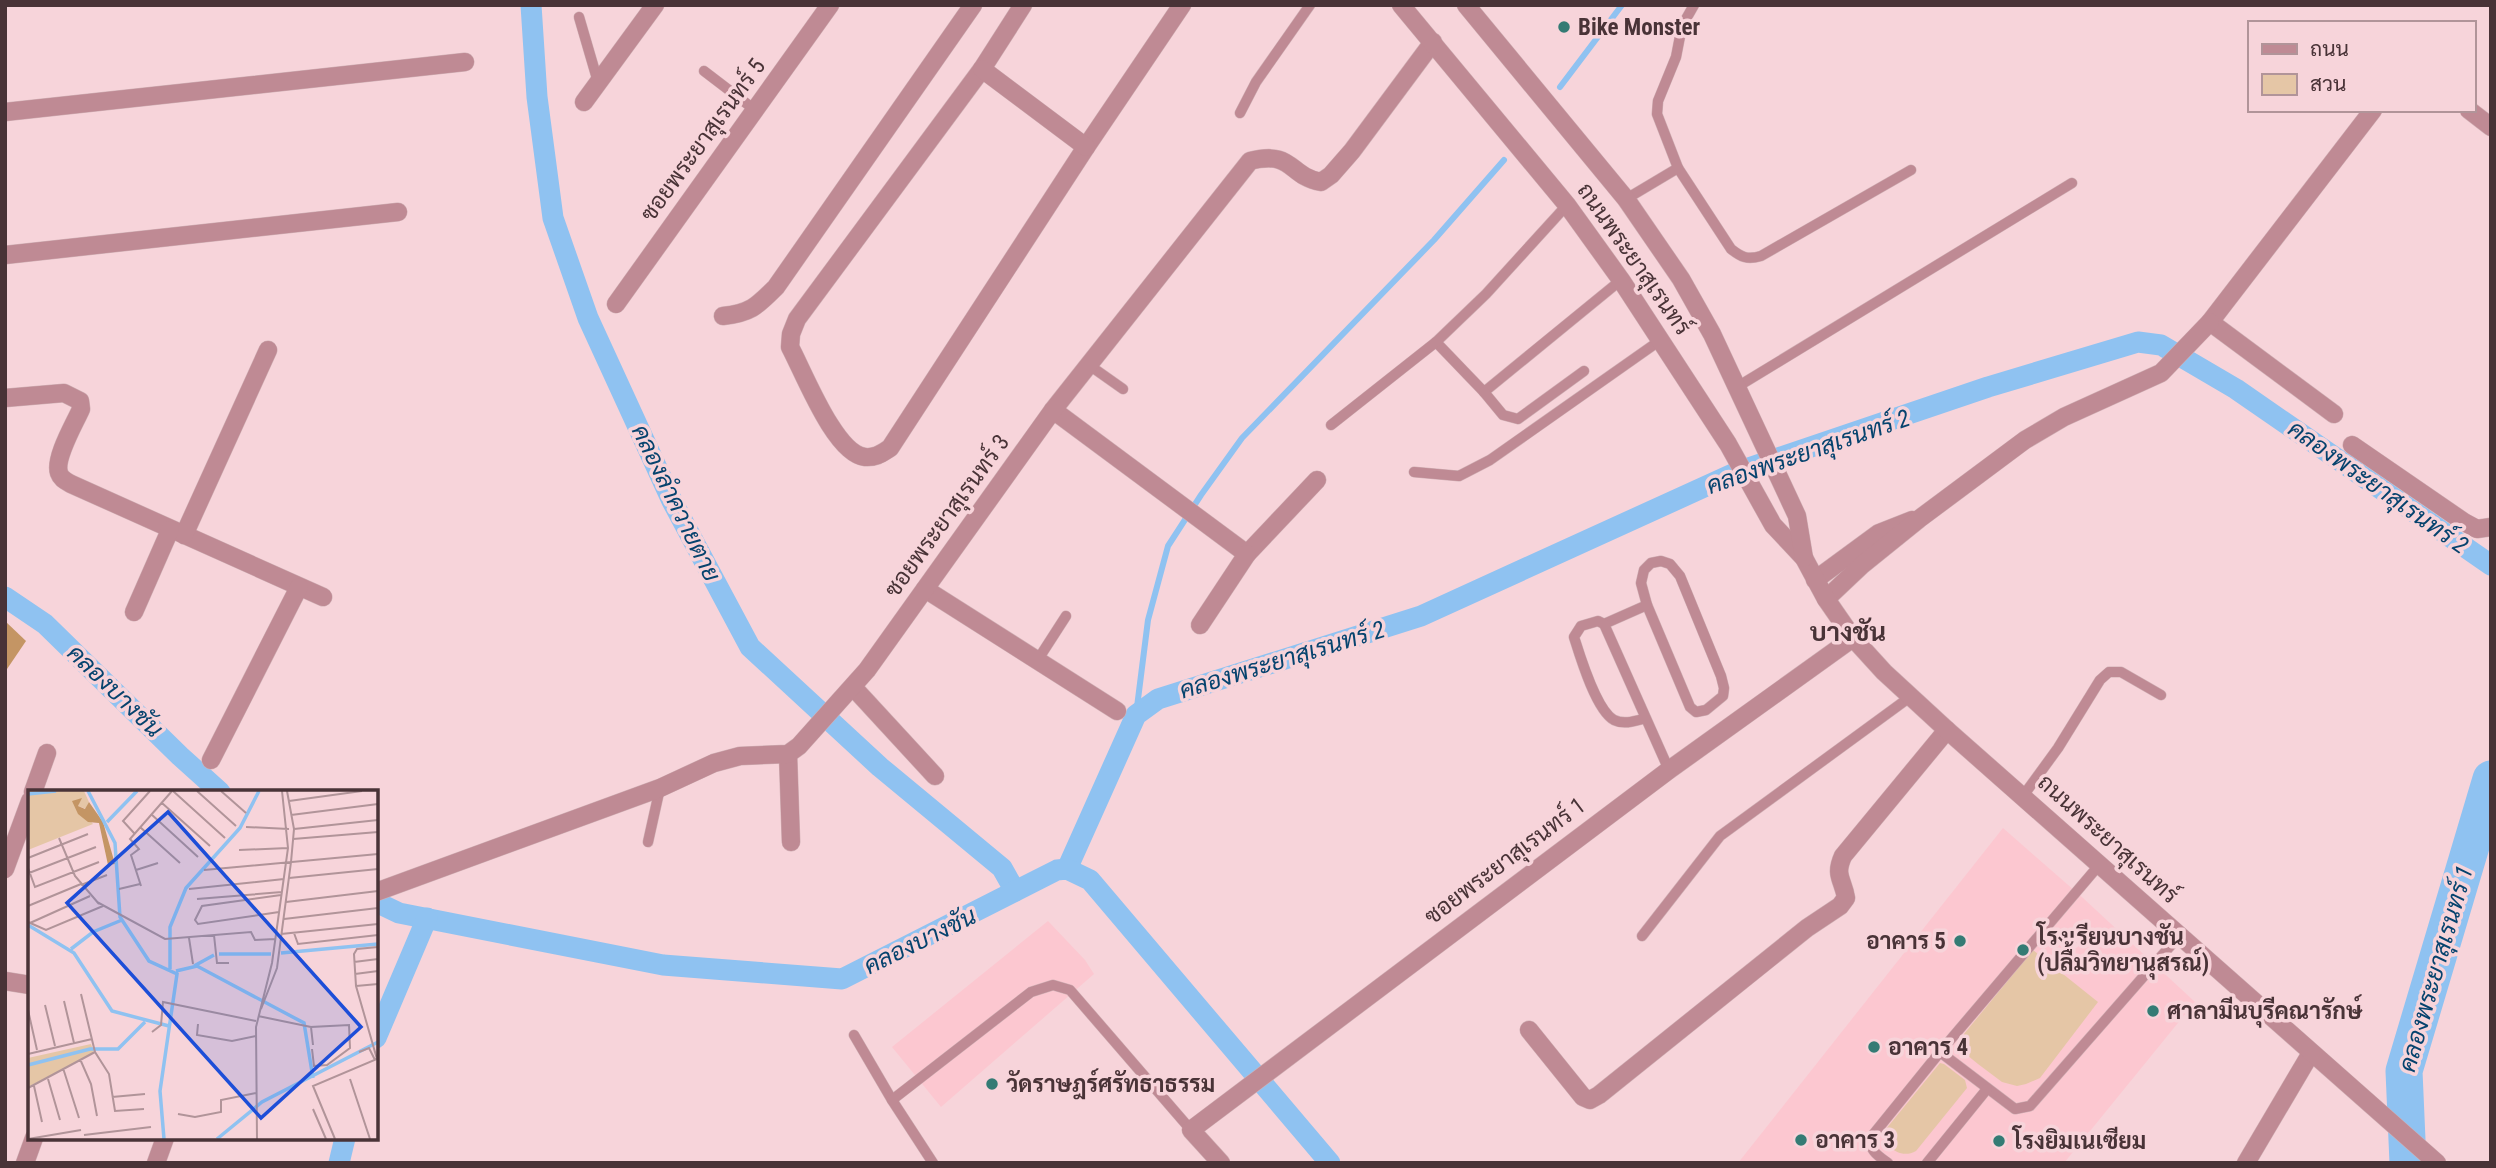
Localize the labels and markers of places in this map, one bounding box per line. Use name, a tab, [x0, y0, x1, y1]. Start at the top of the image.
place label: Bike Monster	[1578, 14, 1700, 41]
marker: Bike Monster	[1556, 19, 1572, 35]
place label: โรงเรียนบางชัน (ปลื้มวิทยานุสรณ์)	[2035, 921, 2209, 980]
place label: อาคาร 5	[1866, 928, 1946, 955]
marker: อาคาร 5	[1952, 933, 1968, 949]
marker: โรงเรียนบางชัน (ปลื้มวิทยานุสรณ์)	[2015, 942, 2031, 958]
place label: ศาลามีนบุรีคณารักษ์	[2167, 994, 2363, 1028]
marker: ศาลามีนบุรีคณารักษ์	[2145, 1003, 2161, 1019]
place label: อาคาร 4	[1888, 1034, 1968, 1061]
marker: อาคาร 4	[1866, 1039, 1882, 1055]
place label: วัดราษฎร์ศรัทธาธรรม	[1006, 1068, 1215, 1100]
marker: วัดราษฎร์ศรัทธาธรรม	[984, 1076, 1000, 1092]
place label: โรงยิมเนเซียม	[2011, 1125, 2146, 1155]
place label: อาคาร 3	[1815, 1127, 1895, 1154]
marker: อาคาร 3	[1793, 1132, 1809, 1148]
marker: โรงยิมเนเซียม	[1991, 1133, 2007, 1149]

